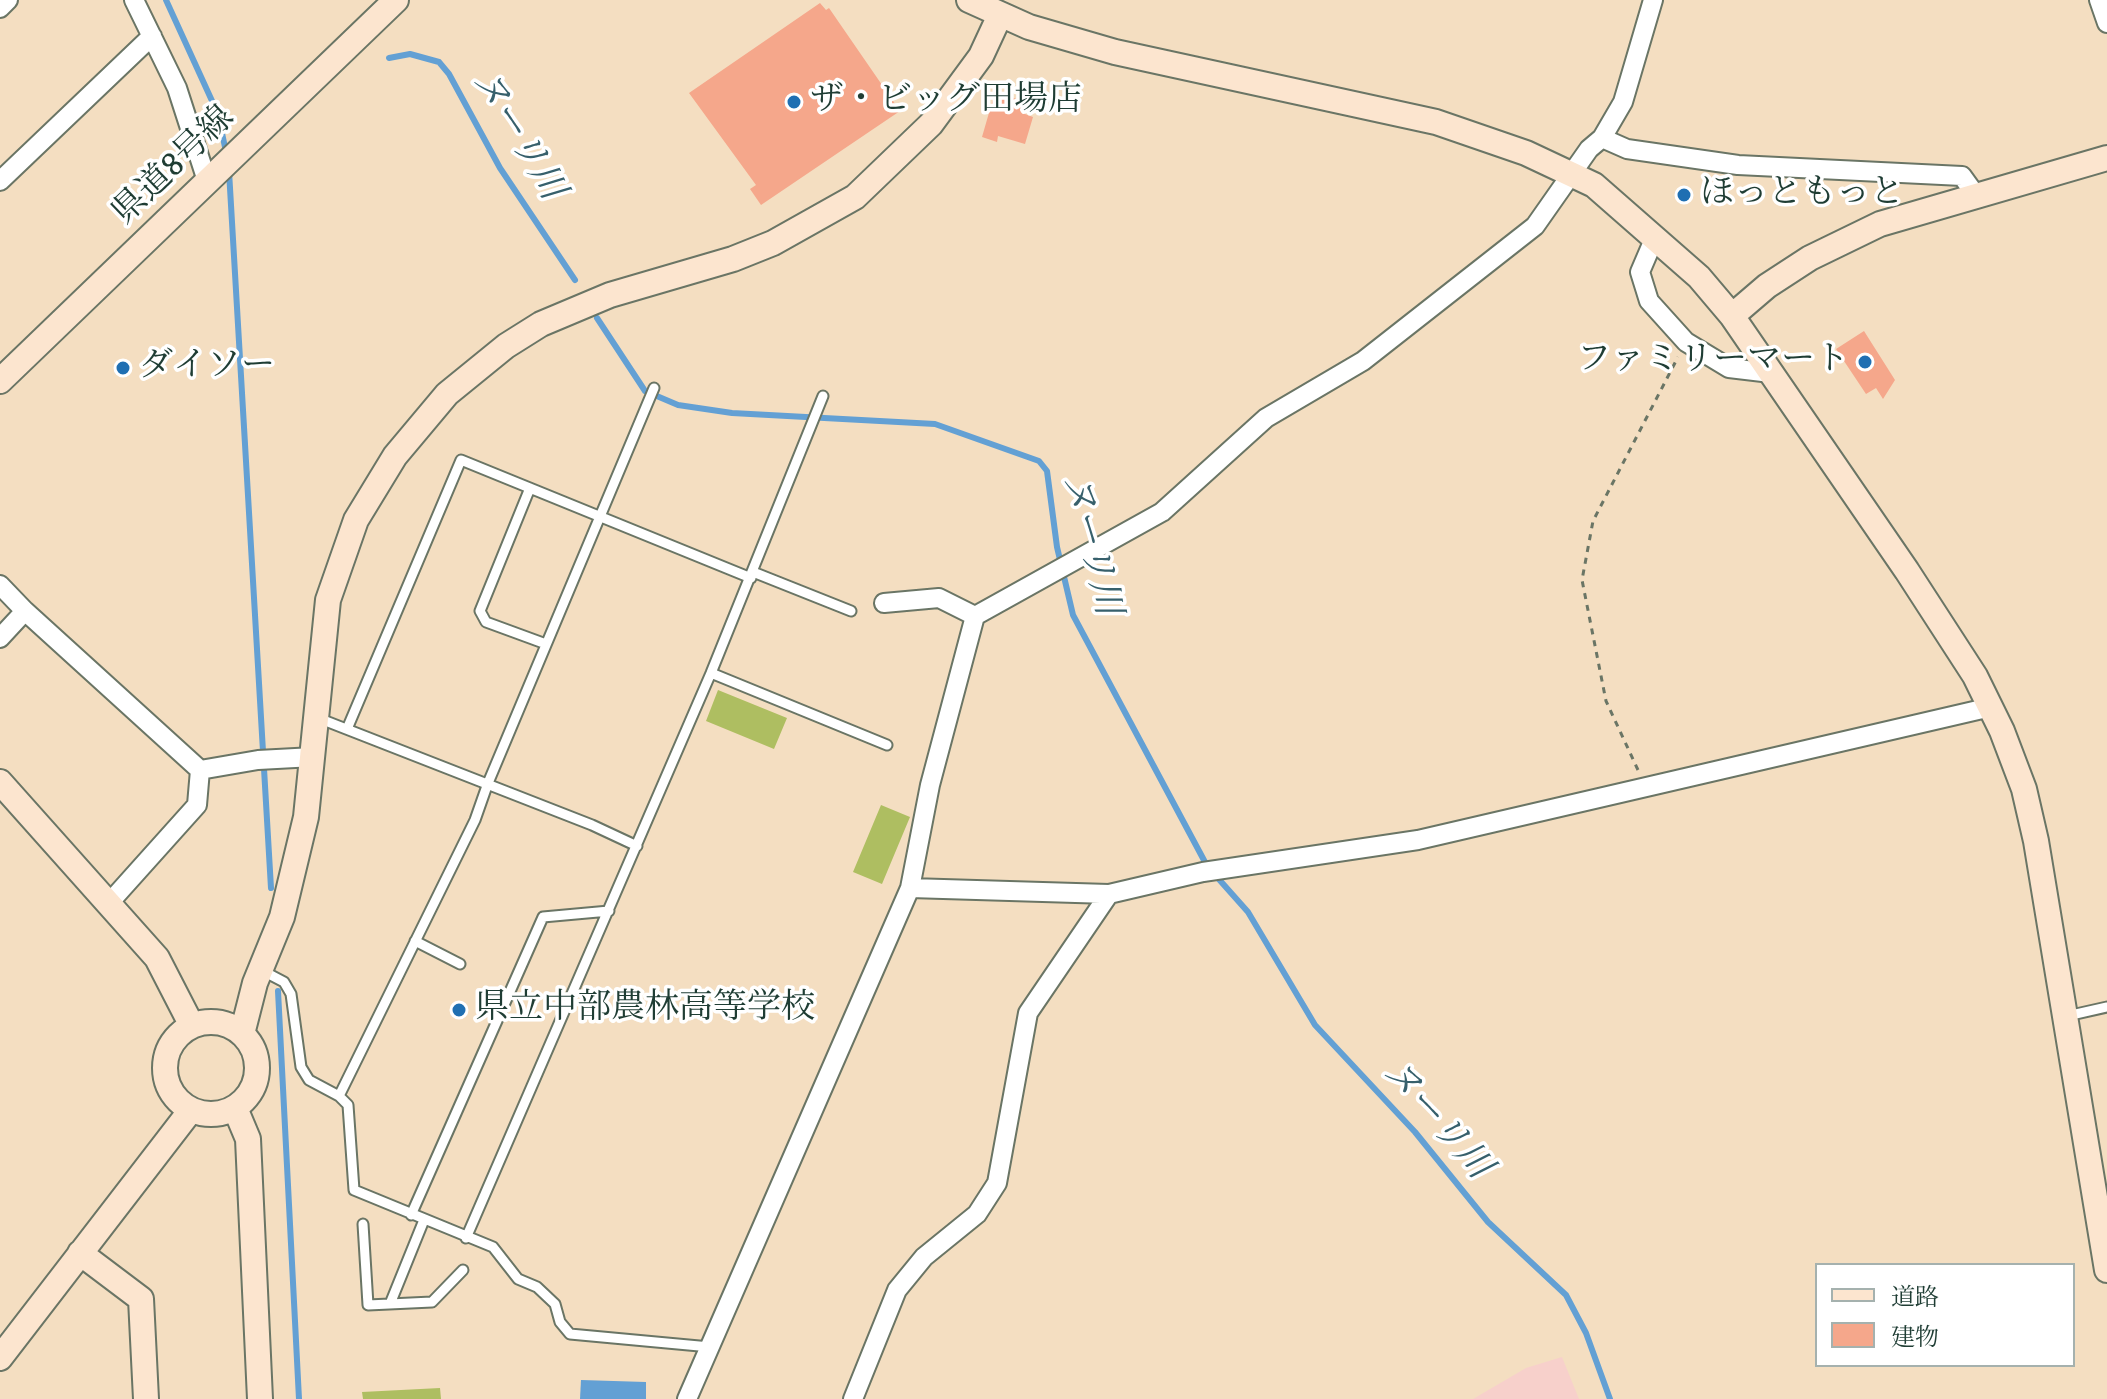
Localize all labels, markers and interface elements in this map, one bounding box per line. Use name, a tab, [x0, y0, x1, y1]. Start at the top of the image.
water label: ヌーリ川	[460, 63, 572, 209]
place label: ザ・ビッグ田場店	[810, 82, 1082, 122]
marker: ザ・ビッグ田場店	[785, 93, 803, 111]
street label: 県道8号線	[106, 99, 244, 235]
place label: ほっともっと	[1700, 175, 1904, 215]
marker: ほっともっと	[1675, 186, 1693, 204]
place label: ファミリーマート	[1577, 342, 1849, 382]
place label: ダイソー	[139, 348, 275, 388]
marker: ファミリーマート	[1856, 353, 1874, 371]
marker: ダイソー	[114, 359, 132, 377]
water label: ヌーリ川	[1051, 470, 1127, 620]
place label: 県立中部農林高等学校	[475, 990, 815, 1030]
marker: 県立中部農林高等学校	[450, 1001, 468, 1019]
water label: ヌーリ川	[1371, 1052, 1499, 1190]
legend	[1815, 1263, 2075, 1367]
text: 道路	[1891, 1283, 1939, 1313]
text: 建物	[1891, 1323, 1939, 1353]

